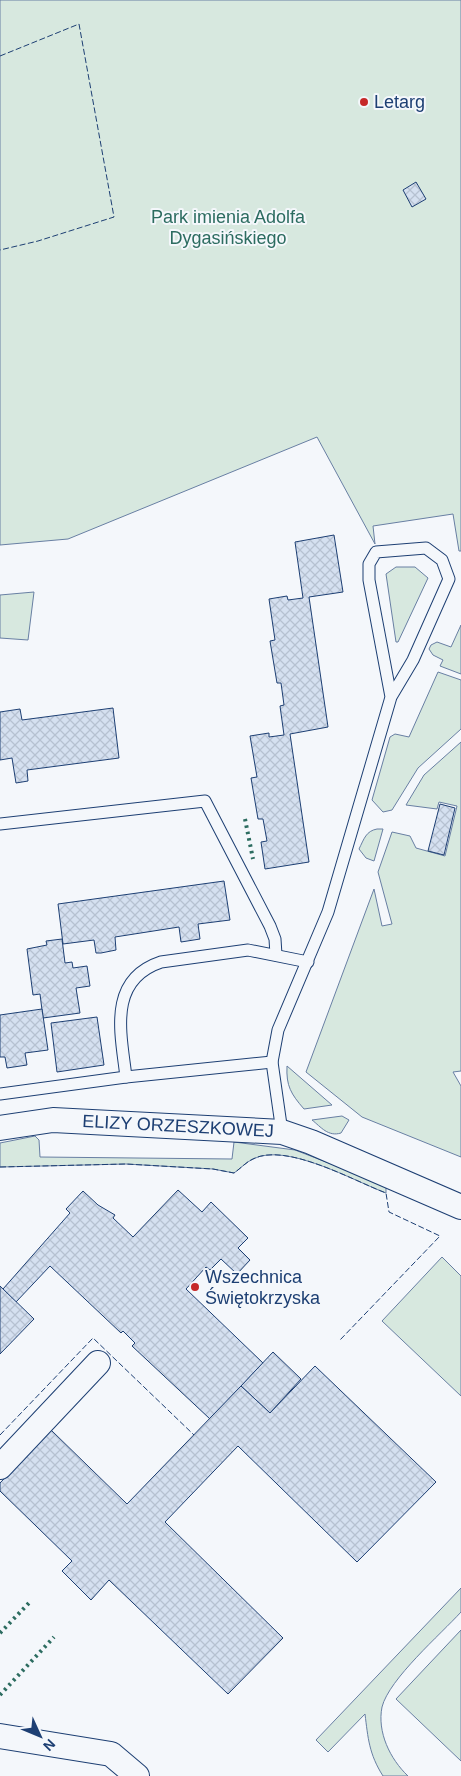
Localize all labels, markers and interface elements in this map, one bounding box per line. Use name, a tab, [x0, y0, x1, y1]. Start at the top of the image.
place label: Letarg	[374, 92, 425, 112]
marker: Letarg	[358, 96, 370, 108]
park label: Park imienia Adolfa Dygasińskiego	[151, 207, 306, 248]
street label: ELIZY ORZESZKOWEJ	[82, 1111, 274, 1141]
place label: Wszechnica Świętokrzyska	[205, 1267, 321, 1308]
marker: Wszechnica Świętokrzyska	[189, 1281, 201, 1293]
north arrow	[15, 1711, 65, 1761]
text: N	[40, 1736, 59, 1754]

